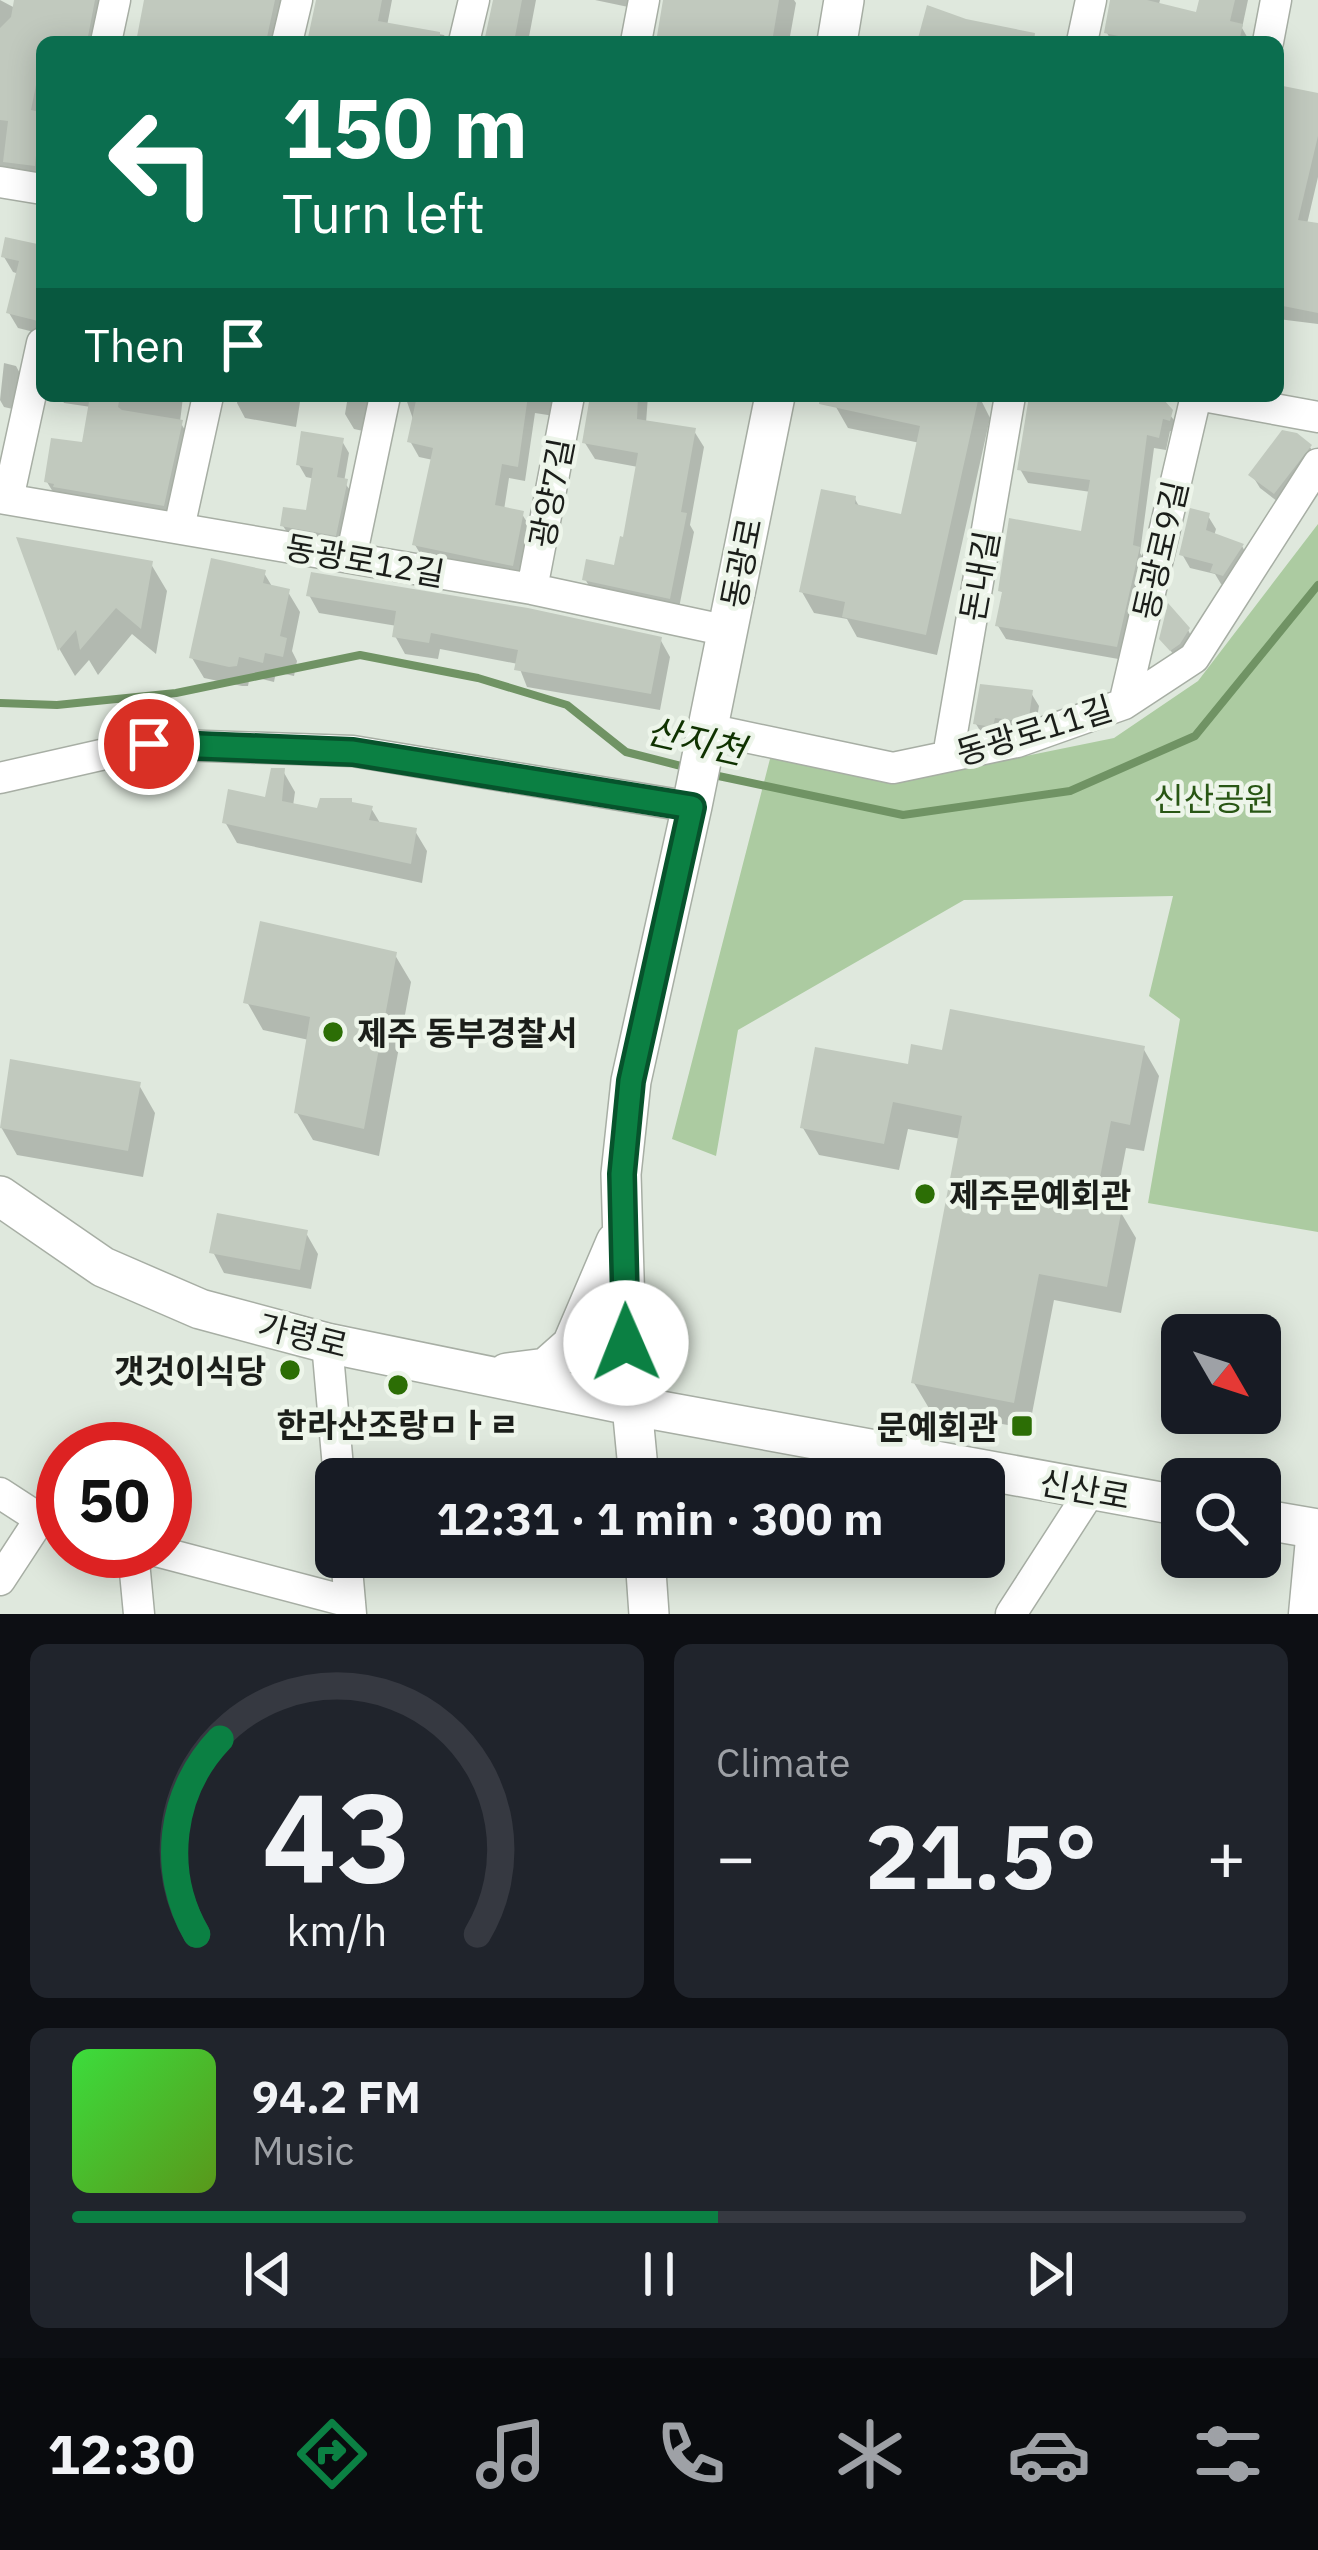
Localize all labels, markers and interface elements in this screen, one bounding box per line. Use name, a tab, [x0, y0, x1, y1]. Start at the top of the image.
text: 150 m	[282, 72, 528, 181]
icon: left	[84, 84, 240, 240]
text: Turn left	[282, 178, 485, 248]
icon: arrive	[210, 312, 276, 378]
text: Then	[84, 316, 186, 374]
street label: 광양7길	[519, 434, 583, 552]
street label: 동광로9길	[1123, 476, 1197, 624]
street label: 동광로	[711, 514, 771, 612]
street label: 동광로12길	[282, 525, 448, 595]
street label: 돈내길	[950, 527, 1008, 625]
street label: 동광로11길	[951, 686, 1117, 774]
pin	[98, 693, 200, 795]
water label: 산지천	[642, 706, 753, 775]
icon: arrive	[116, 711, 182, 777]
park label: 신산공원	[1153, 777, 1275, 820]
place label: 제주 동부경찰서	[357, 1011, 577, 1054]
marker: 제주 동부경찰서	[320, 1019, 346, 1045]
place label: 제주문예회관	[949, 1173, 1131, 1216]
marker: 제주문예회관	[912, 1181, 938, 1207]
position arrow	[563, 1280, 689, 1406]
street label: 가령로	[254, 1303, 352, 1367]
north arrow	[1161, 1314, 1281, 1434]
map controls	[1161, 1314, 1281, 1578]
place label: 갯것이식당	[114, 1349, 266, 1392]
marker: 갯것이식당	[277, 1357, 303, 1383]
marker: 한라산조랑ㅁㅏㄹ	[385, 1372, 411, 1398]
place label: 한라산조랑ㅁㅏㄹ	[277, 1403, 519, 1446]
place label: 문예회관	[877, 1405, 998, 1448]
marker: 문예회관	[1009, 1413, 1035, 1439]
speed limit sign: 50	[36, 1422, 192, 1578]
button: search	[1161, 1458, 1281, 1578]
street label: 신산로	[1036, 1460, 1134, 1518]
text: 12:31 · 1 min · 300 m	[437, 1489, 883, 1547]
text: Climate	[716, 1737, 850, 1788]
text: 43	[262, 1755, 412, 1917]
text: 21.5°	[865, 1797, 1097, 1914]
text: −	[716, 1813, 756, 1899]
text: +	[1206, 1813, 1246, 1899]
text: km/h	[287, 1902, 387, 1958]
text: 94.2 FM	[252, 2067, 421, 2125]
text: Music	[252, 2125, 354, 2176]
icon: previous	[235, 2241, 301, 2307]
icon: pause	[626, 2241, 692, 2307]
icon: next	[1017, 2241, 1083, 2307]
icon: directions	[290, 2412, 374, 2496]
icon: music	[469, 2412, 553, 2496]
icon: phone	[649, 2412, 733, 2496]
icon: climate	[828, 2412, 912, 2496]
icon: car	[1007, 2412, 1091, 2496]
icon: filters	[1186, 2412, 1270, 2496]
text: 12:30	[48, 2419, 195, 2489]

